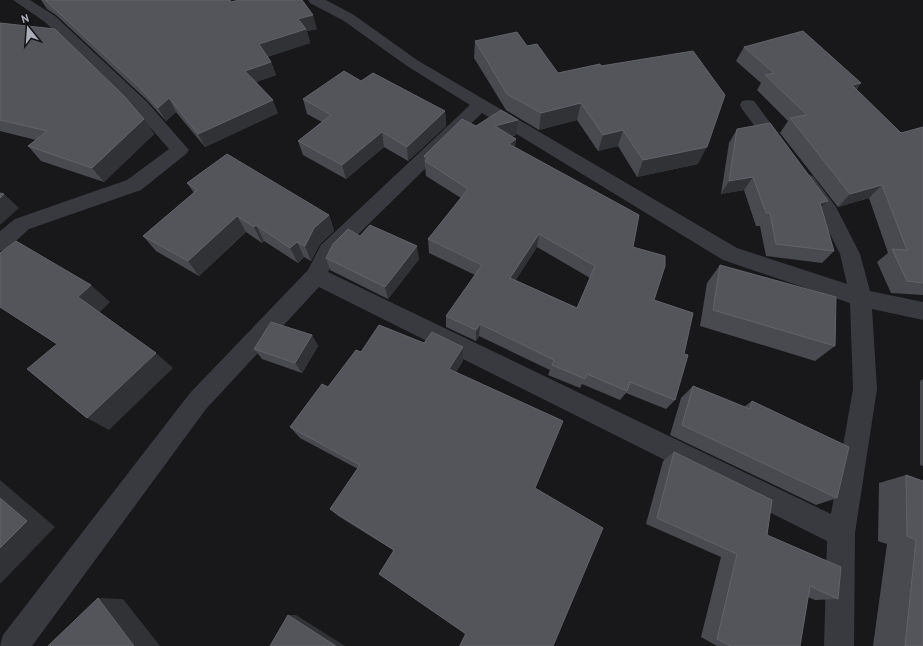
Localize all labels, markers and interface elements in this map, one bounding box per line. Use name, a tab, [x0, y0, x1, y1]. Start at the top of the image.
north arrow	[8, 8, 48, 48]
text: N	[20, 11, 31, 26]

